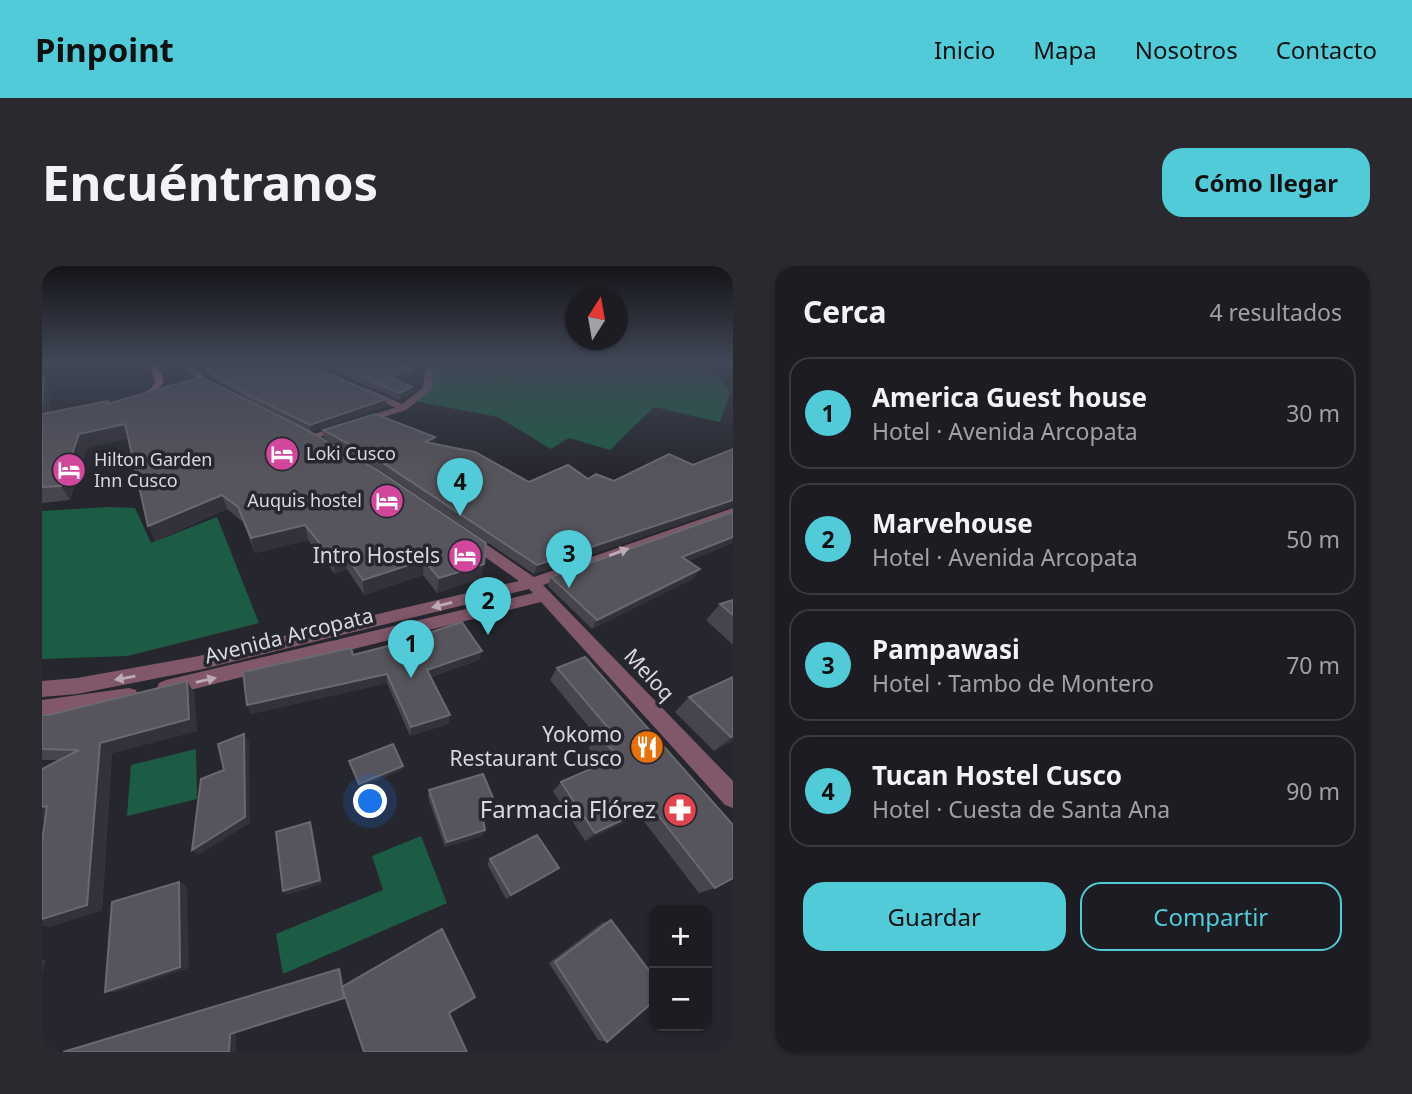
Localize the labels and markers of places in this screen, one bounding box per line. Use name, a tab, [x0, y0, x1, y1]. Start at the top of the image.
hotel icon: Loki Cusco	[263, 435, 301, 473]
place label: Loki Cusco	[306, 441, 396, 465]
place label: Hilton Garden Inn Cusco	[94, 447, 212, 492]
hotel icon: Hilton Garden Inn Cusco	[50, 451, 88, 489]
pin: 4	[437, 458, 483, 516]
hotel icon: Auquis hostel	[368, 482, 406, 520]
place label: Auquis hostel	[247, 488, 362, 512]
pin: 3	[546, 530, 592, 588]
hotel icon: Intro Hostels	[446, 537, 484, 575]
place label: Intro Hostels	[313, 541, 440, 569]
pin: 2	[465, 577, 511, 635]
pin: 1	[388, 620, 434, 678]
place label: Yokomo Restaurant Cusco	[450, 720, 622, 772]
restaurant icon: Yokomo Restaurant Cusco	[628, 728, 666, 766]
pharmacy icon: Farmacia Flórez	[661, 791, 699, 829]
place label: Farmacia Flórez	[480, 792, 656, 825]

